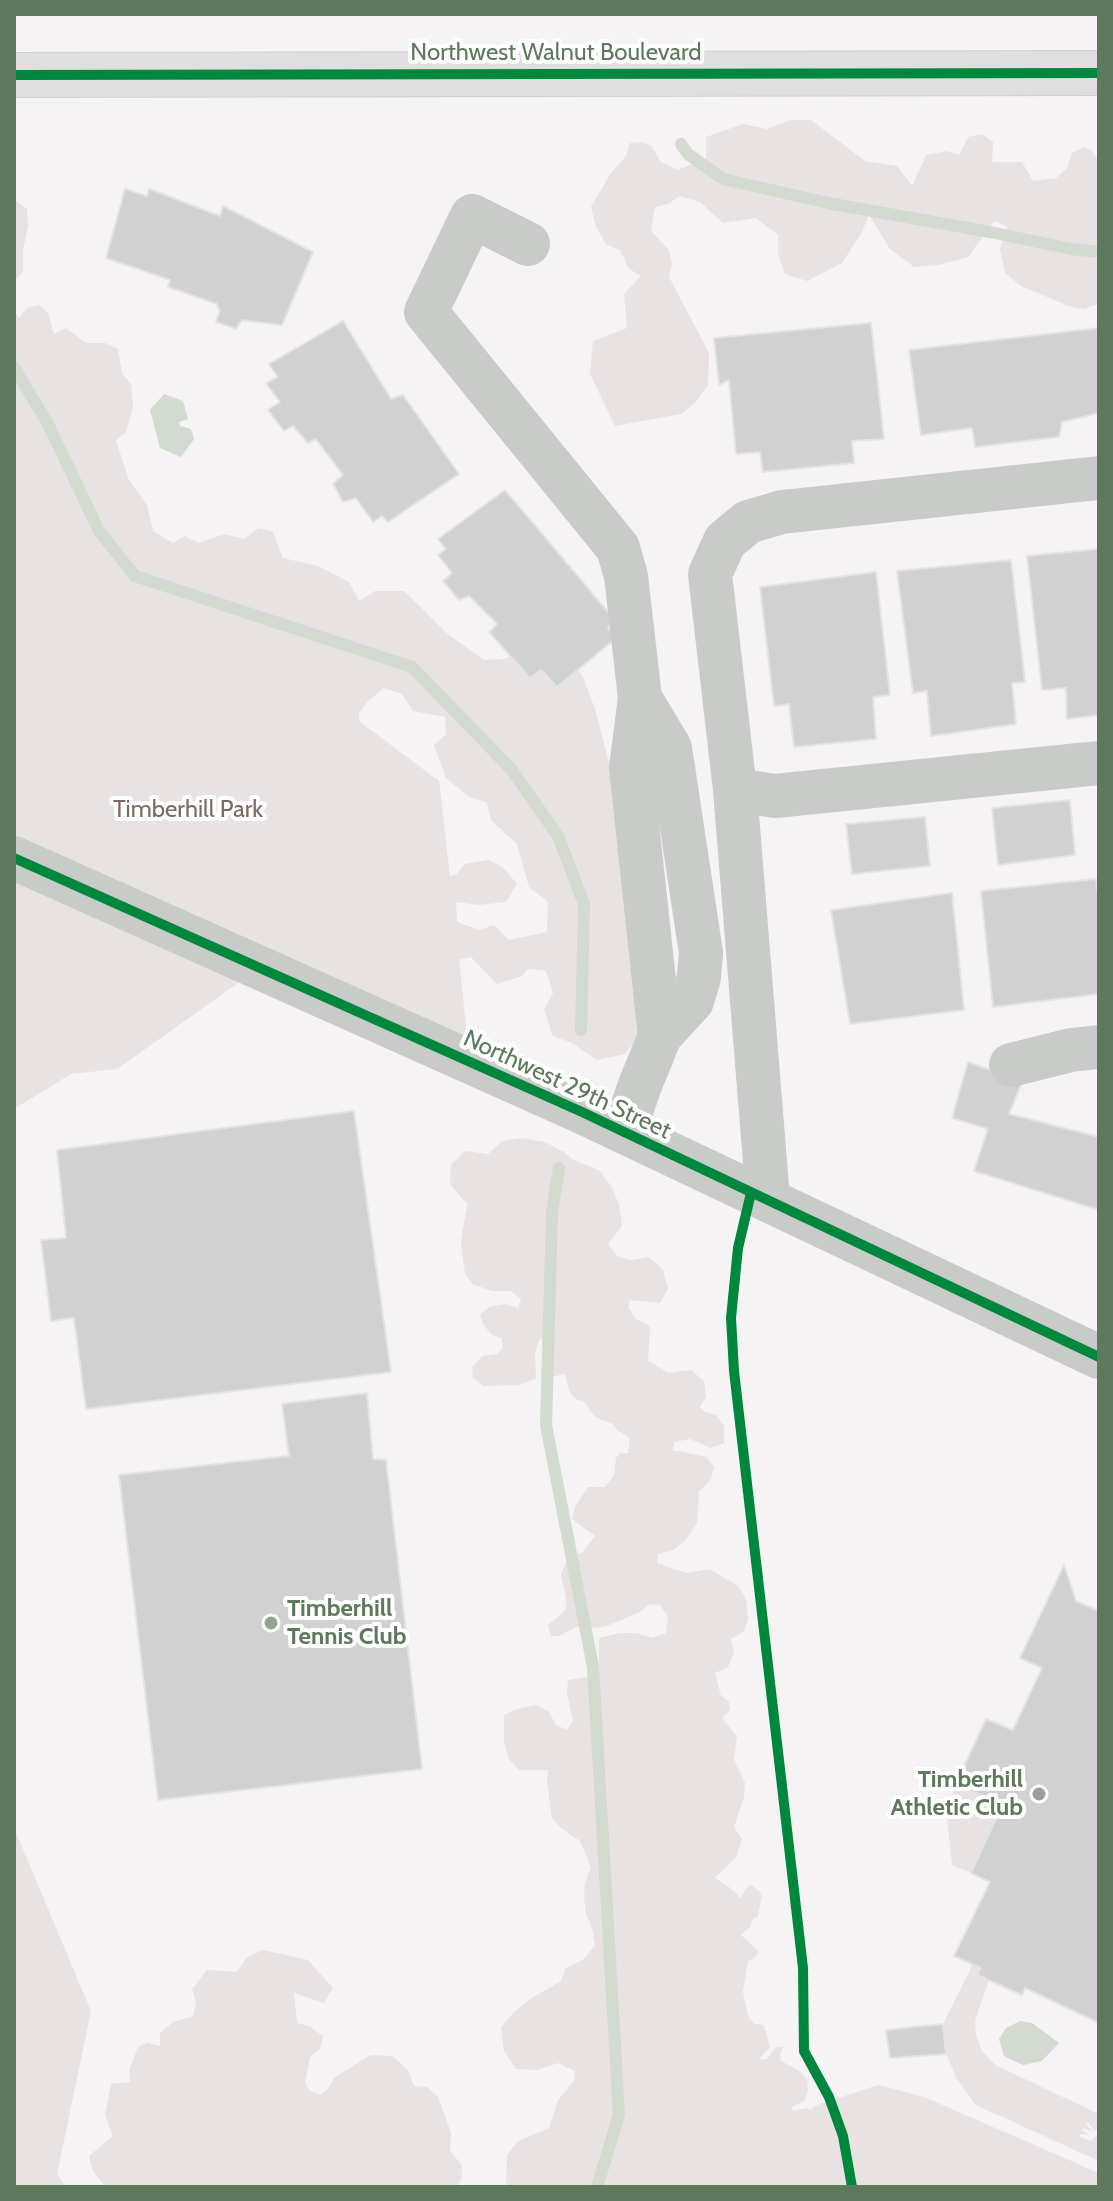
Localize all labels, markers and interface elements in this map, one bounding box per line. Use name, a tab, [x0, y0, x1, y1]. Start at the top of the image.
street label: Northwest Walnut Boulevard	[410, 39, 702, 67]
park label: Timberhill Park	[113, 796, 263, 824]
street label: Northwest 29th Street	[459, 1024, 675, 1146]
place label: Timberhill Tennis Club	[287, 1595, 406, 1651]
marker: Timberhill Tennis Club	[262, 1614, 280, 1632]
place label: Timberhill Athletic Club	[890, 1766, 1023, 1822]
marker: Timberhill Athletic Club	[1030, 1785, 1048, 1803]

